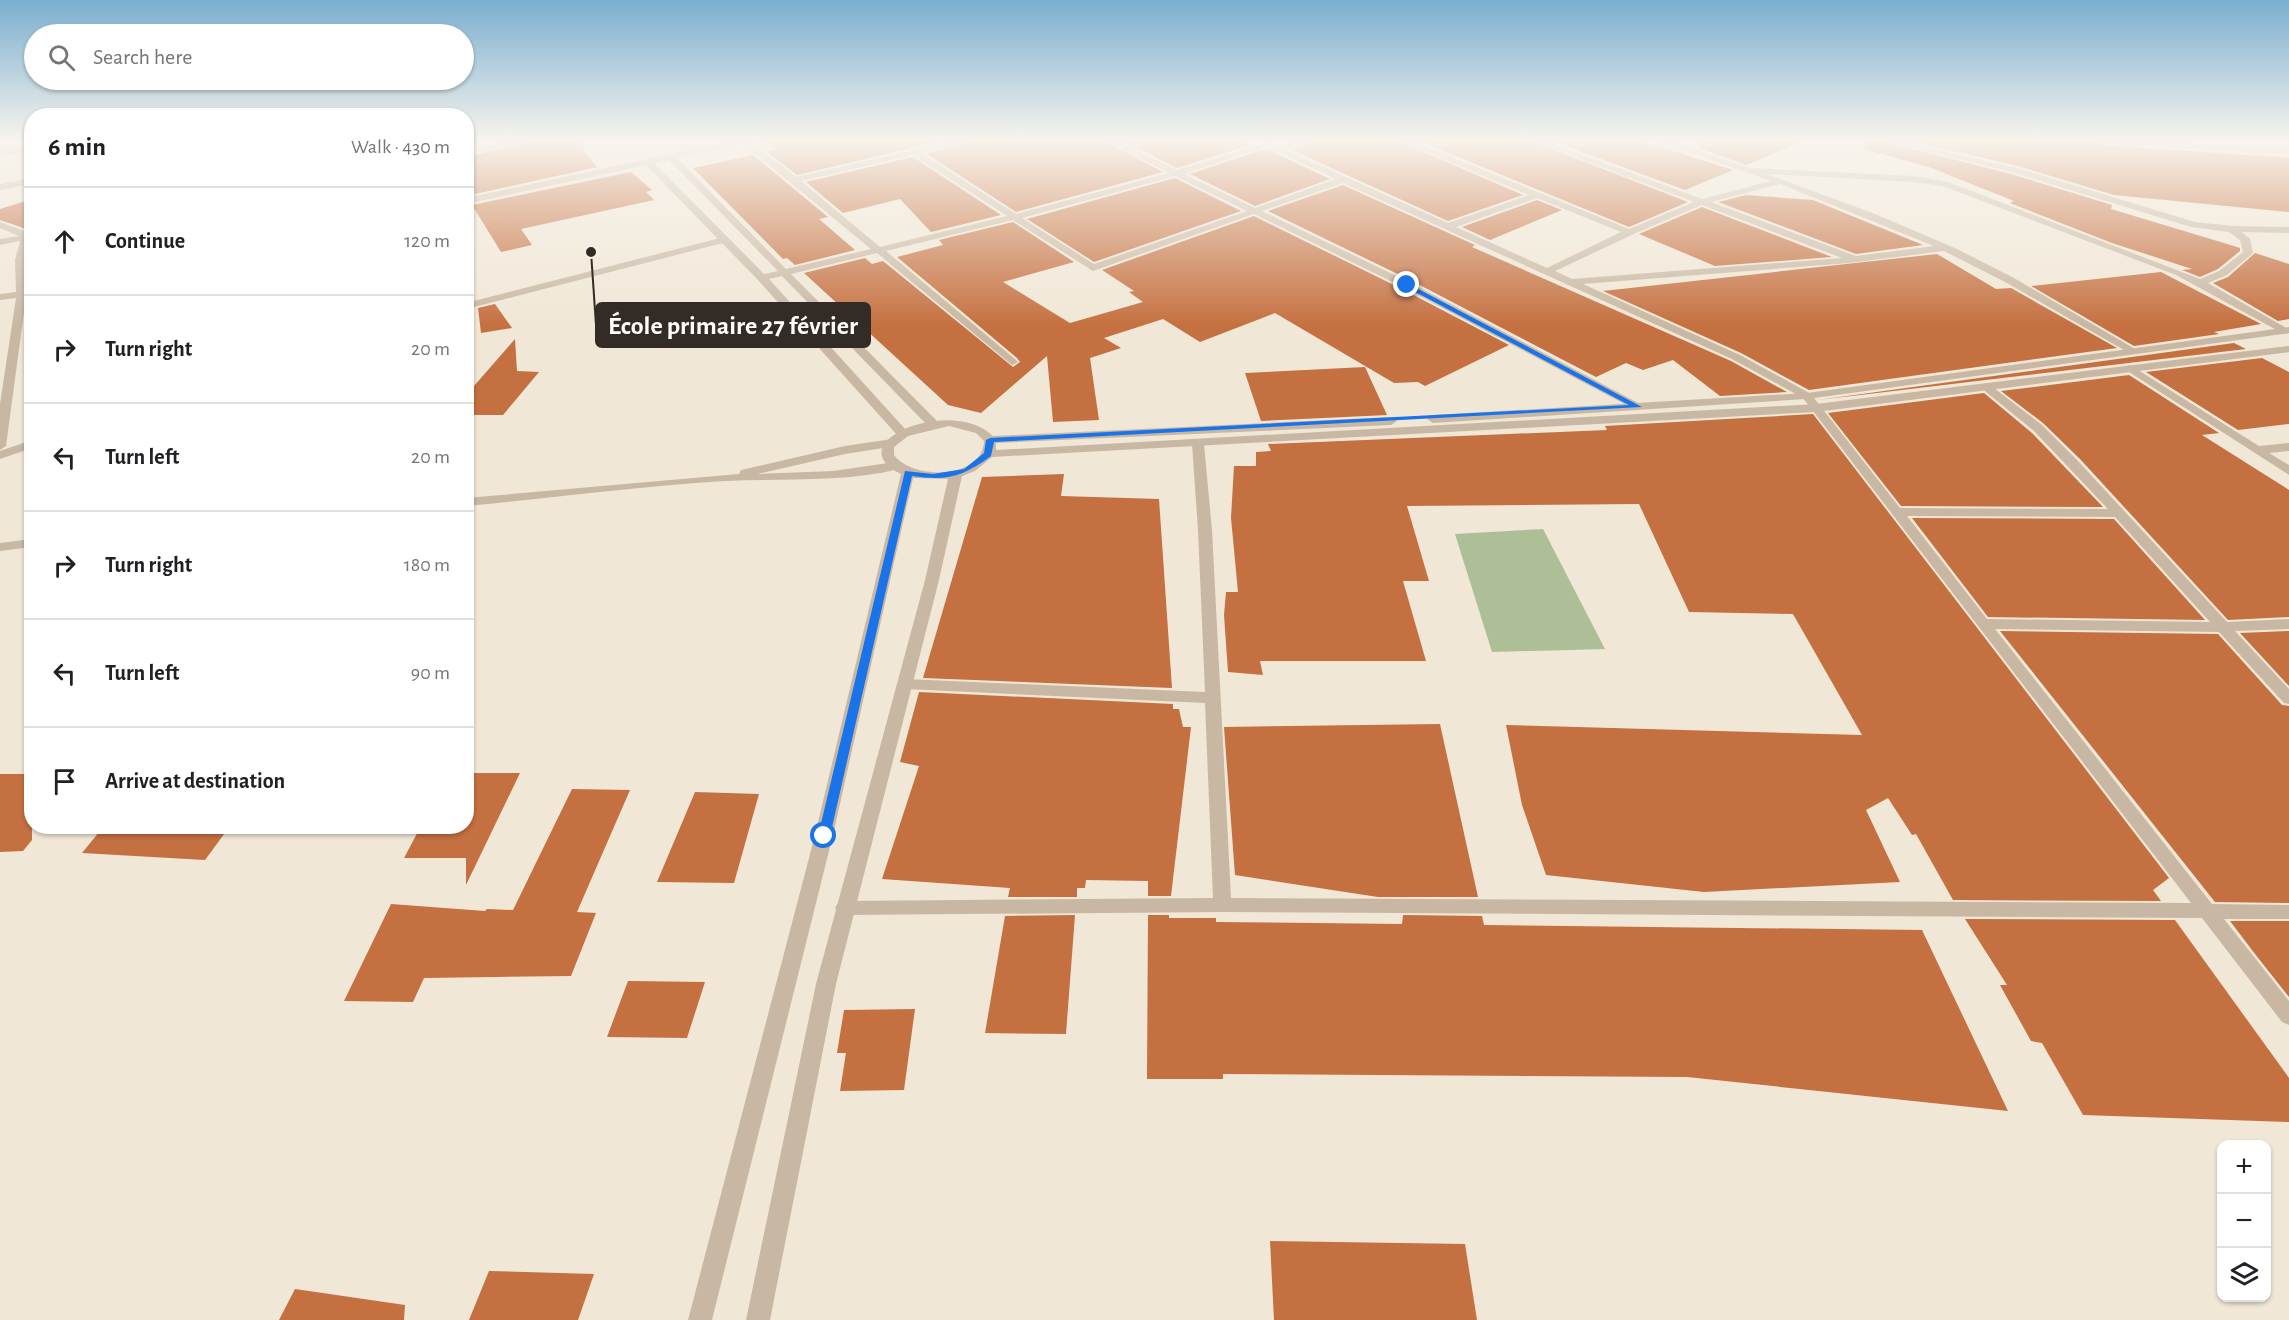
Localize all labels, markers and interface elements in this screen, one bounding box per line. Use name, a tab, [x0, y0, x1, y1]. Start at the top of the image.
search box	[24, 24, 474, 90]
icon: search	[45, 41, 78, 74]
text: Search here	[93, 46, 192, 68]
text: 6 min	[48, 134, 106, 160]
text: Walk · 430 m	[351, 137, 450, 157]
icon: ahead	[48, 225, 81, 258]
text: Continue	[105, 230, 185, 252]
text: 120 m	[404, 231, 450, 251]
route end	[1393, 271, 1419, 297]
callout: École primaire 27 février	[596, 303, 870, 347]
text: École primaire 27 février	[608, 311, 858, 339]
icon: right	[48, 333, 81, 366]
text: Turn right	[105, 338, 192, 360]
text: 20 m	[411, 339, 450, 359]
icon: left	[48, 441, 81, 474]
text: Turn left	[105, 446, 179, 468]
text: 20 m	[411, 447, 450, 467]
icon: right	[48, 549, 81, 582]
text: Turn right	[105, 554, 192, 576]
text: 180 m	[404, 555, 450, 575]
icon: left	[48, 657, 81, 690]
text: Turn left	[105, 662, 179, 684]
text: 90 m	[411, 663, 450, 683]
icon: arrive	[48, 765, 81, 798]
text: Arrive at destination	[105, 770, 285, 792]
route start	[810, 822, 836, 848]
map controls	[2217, 1140, 2271, 1302]
button: +	[2217, 1140, 2271, 1194]
button: −	[2217, 1194, 2271, 1248]
button: layers	[2217, 1248, 2271, 1302]

